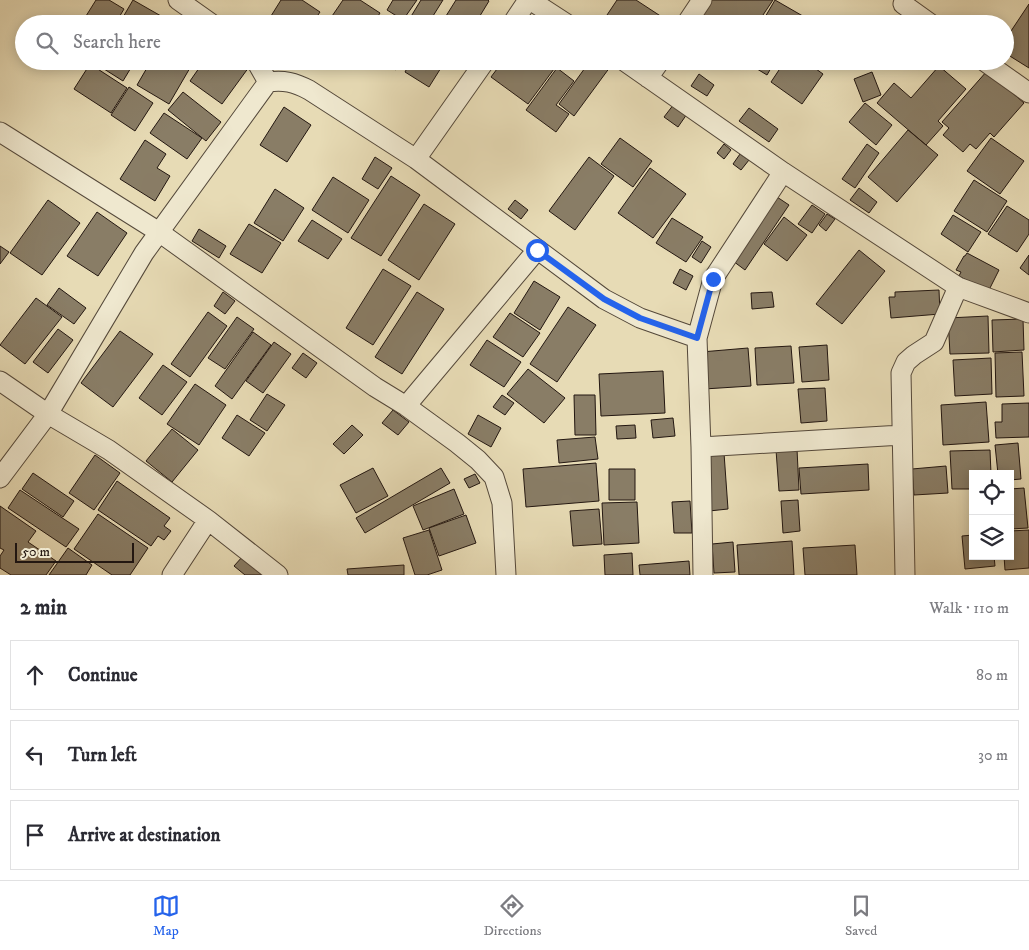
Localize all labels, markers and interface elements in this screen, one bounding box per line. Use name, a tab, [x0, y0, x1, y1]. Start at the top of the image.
search box	[15, 15, 1014, 70]
icon: search	[33, 29, 61, 57]
text: Search here	[73, 31, 161, 54]
route start	[526, 239, 549, 262]
route end	[702, 268, 725, 291]
map controls	[969, 470, 1014, 560]
button: locate	[969, 470, 1014, 515]
button: layers	[969, 515, 1014, 560]
scale bar	[15, 540, 134, 563]
text: 50 m	[22, 543, 50, 561]
text: 2 min	[20, 595, 67, 621]
text: Walk · 110 m	[929, 598, 1009, 618]
icon: ahead	[21, 661, 49, 689]
text: Continue	[68, 664, 138, 687]
text: 80 m	[976, 665, 1008, 685]
icon: left	[21, 741, 49, 769]
text: Turn left	[68, 744, 137, 767]
text: 30 m	[978, 745, 1008, 765]
icon: arrive	[21, 821, 49, 849]
text: Arrive at destination	[68, 824, 220, 847]
tab: Map	[152, 892, 180, 940]
tab: Directions	[483, 892, 541, 940]
tab: Saved	[845, 892, 877, 940]

